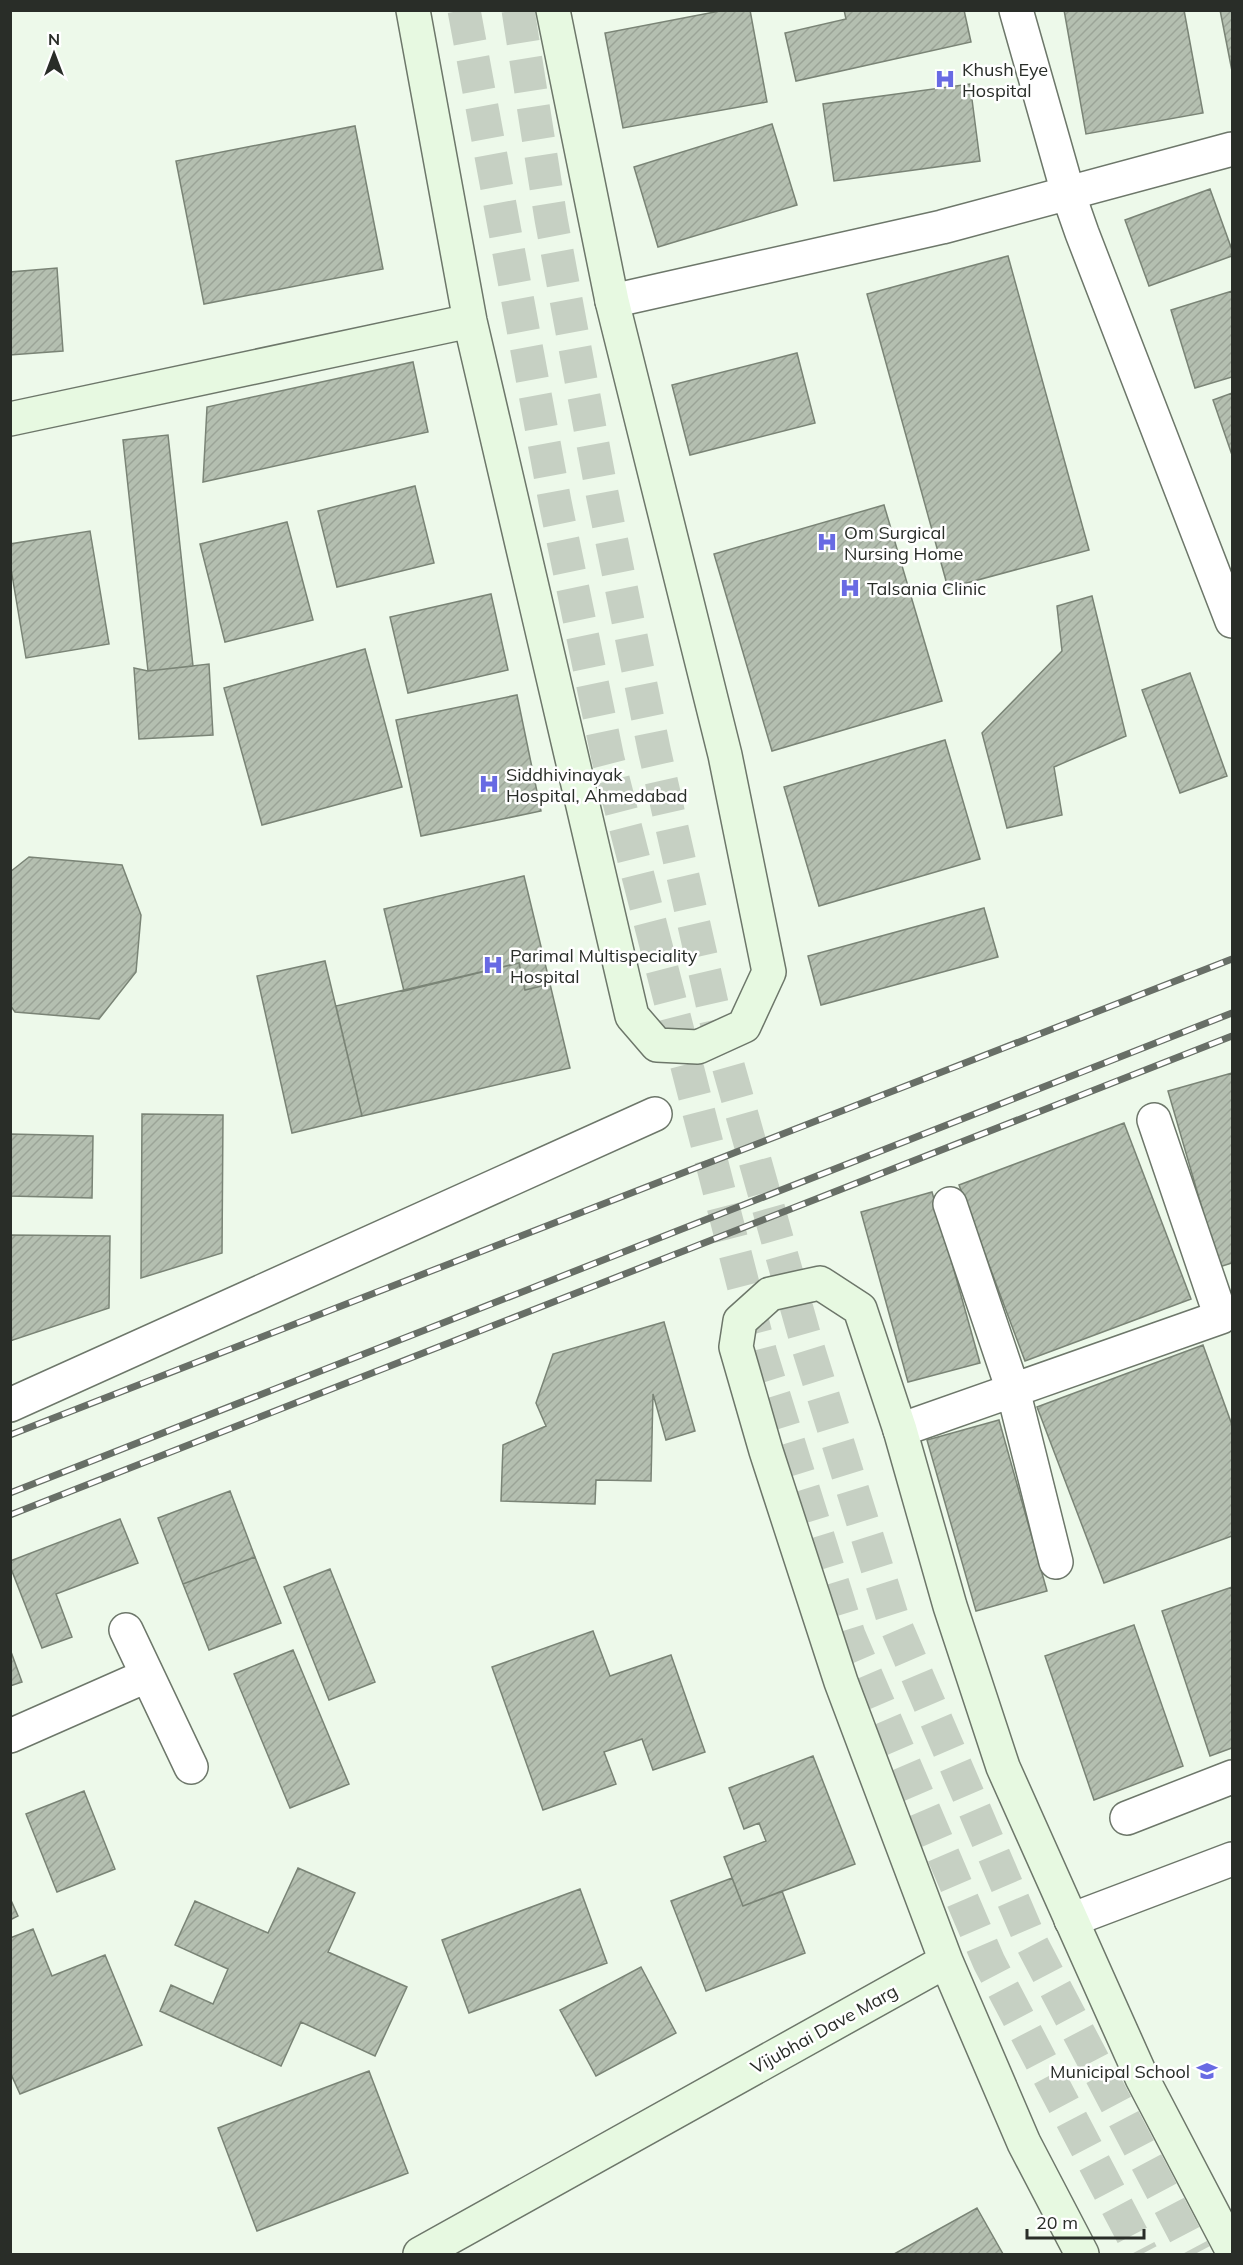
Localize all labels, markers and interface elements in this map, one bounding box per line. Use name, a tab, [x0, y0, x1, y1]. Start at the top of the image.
north arrow	[24, 24, 84, 84]
text: N	[48, 29, 60, 49]
place label: Khush Eye Hospital	[962, 58, 1048, 102]
hospital icon: Khush Eye Hospital	[933, 67, 957, 91]
place label: Om Surgical Nursing Home	[844, 521, 963, 565]
hospital icon: Om Surgical Nursing Home	[815, 530, 839, 554]
hospital icon: Talsania Clinic	[838, 576, 862, 600]
place label: Talsania Clinic	[867, 577, 986, 600]
place label: Siddhivinayak Hospital, Ahmedabad	[506, 763, 688, 807]
hospital icon: Siddhivinayak Hospital, Ahmedabad	[477, 772, 501, 796]
place label: Parimal Multispeciality Hospital	[510, 944, 698, 988]
hospital icon: Parimal Multispeciality Hospital	[481, 953, 505, 977]
street label: Vijubhai Dave Marg	[747, 1979, 901, 2079]
school or university icon: Municipal School	[1195, 2059, 1219, 2083]
place label: Municipal School	[1050, 2060, 1190, 2083]
scale bar	[1027, 2202, 1144, 2240]
text: 20 m	[1036, 2211, 1078, 2234]

